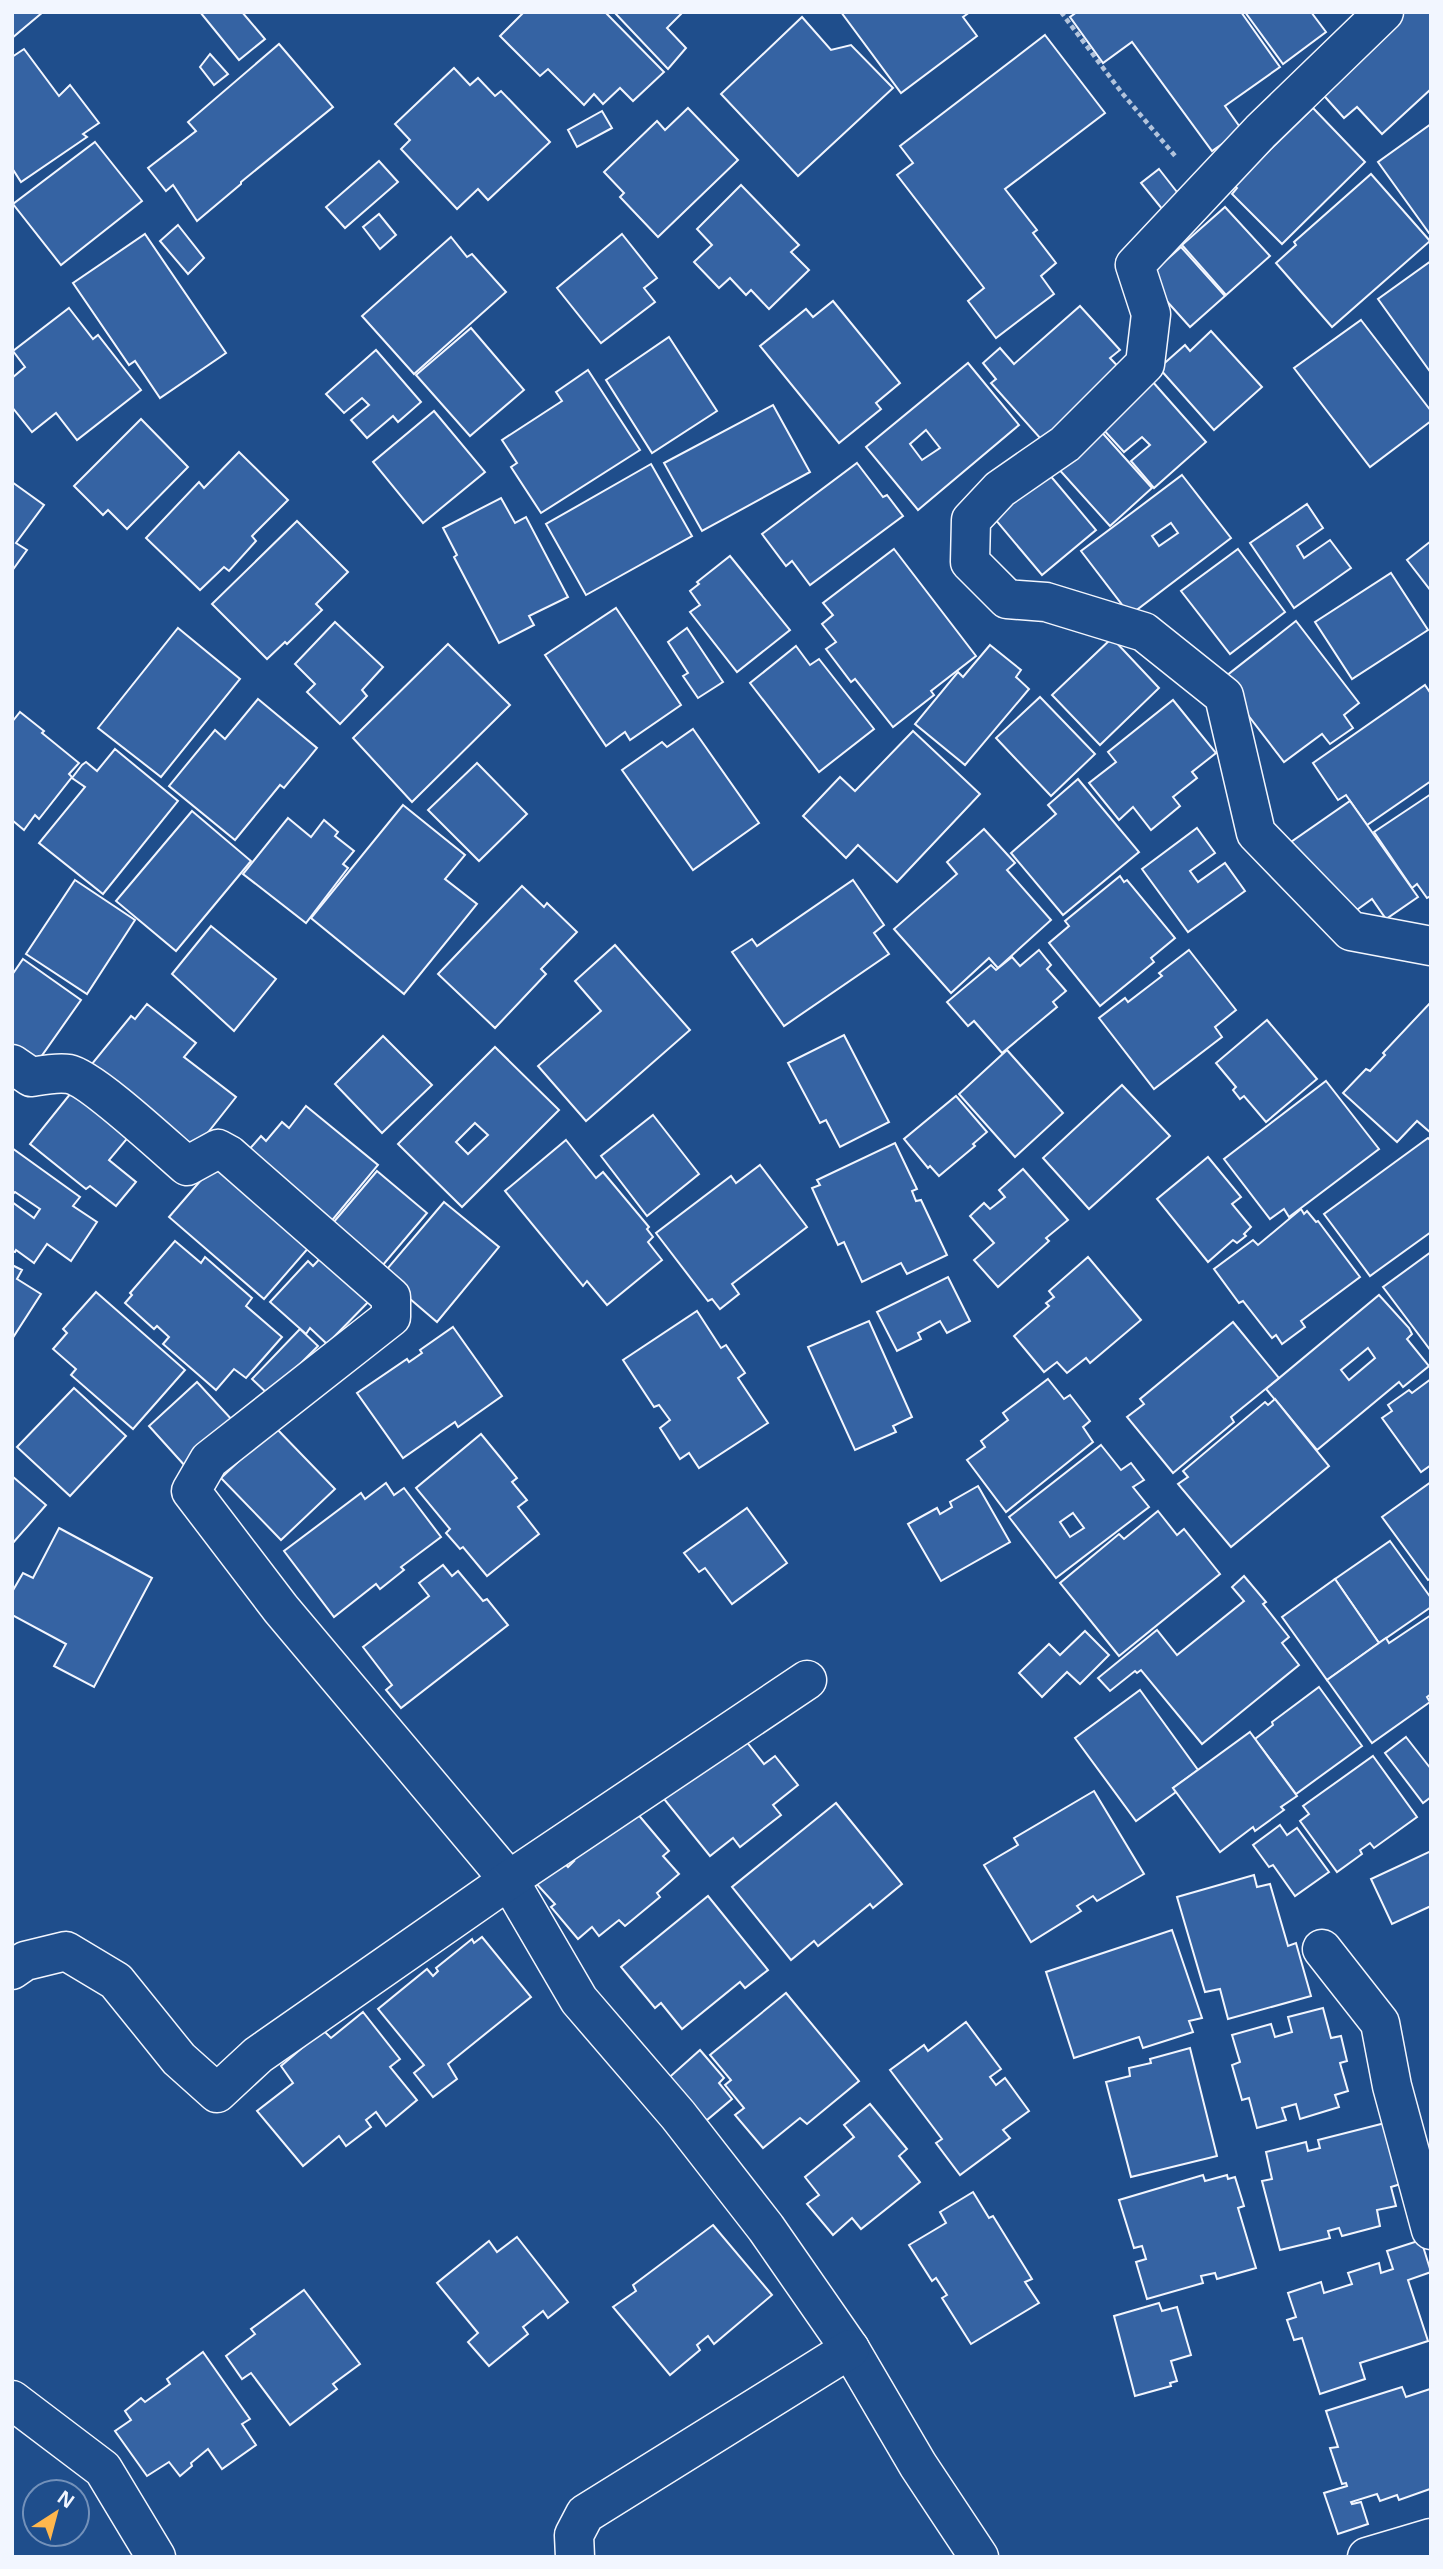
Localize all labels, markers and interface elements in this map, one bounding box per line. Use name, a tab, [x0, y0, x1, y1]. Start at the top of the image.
north arrow	[21, 2478, 91, 2548]
text: N	[52, 2484, 80, 2514]

